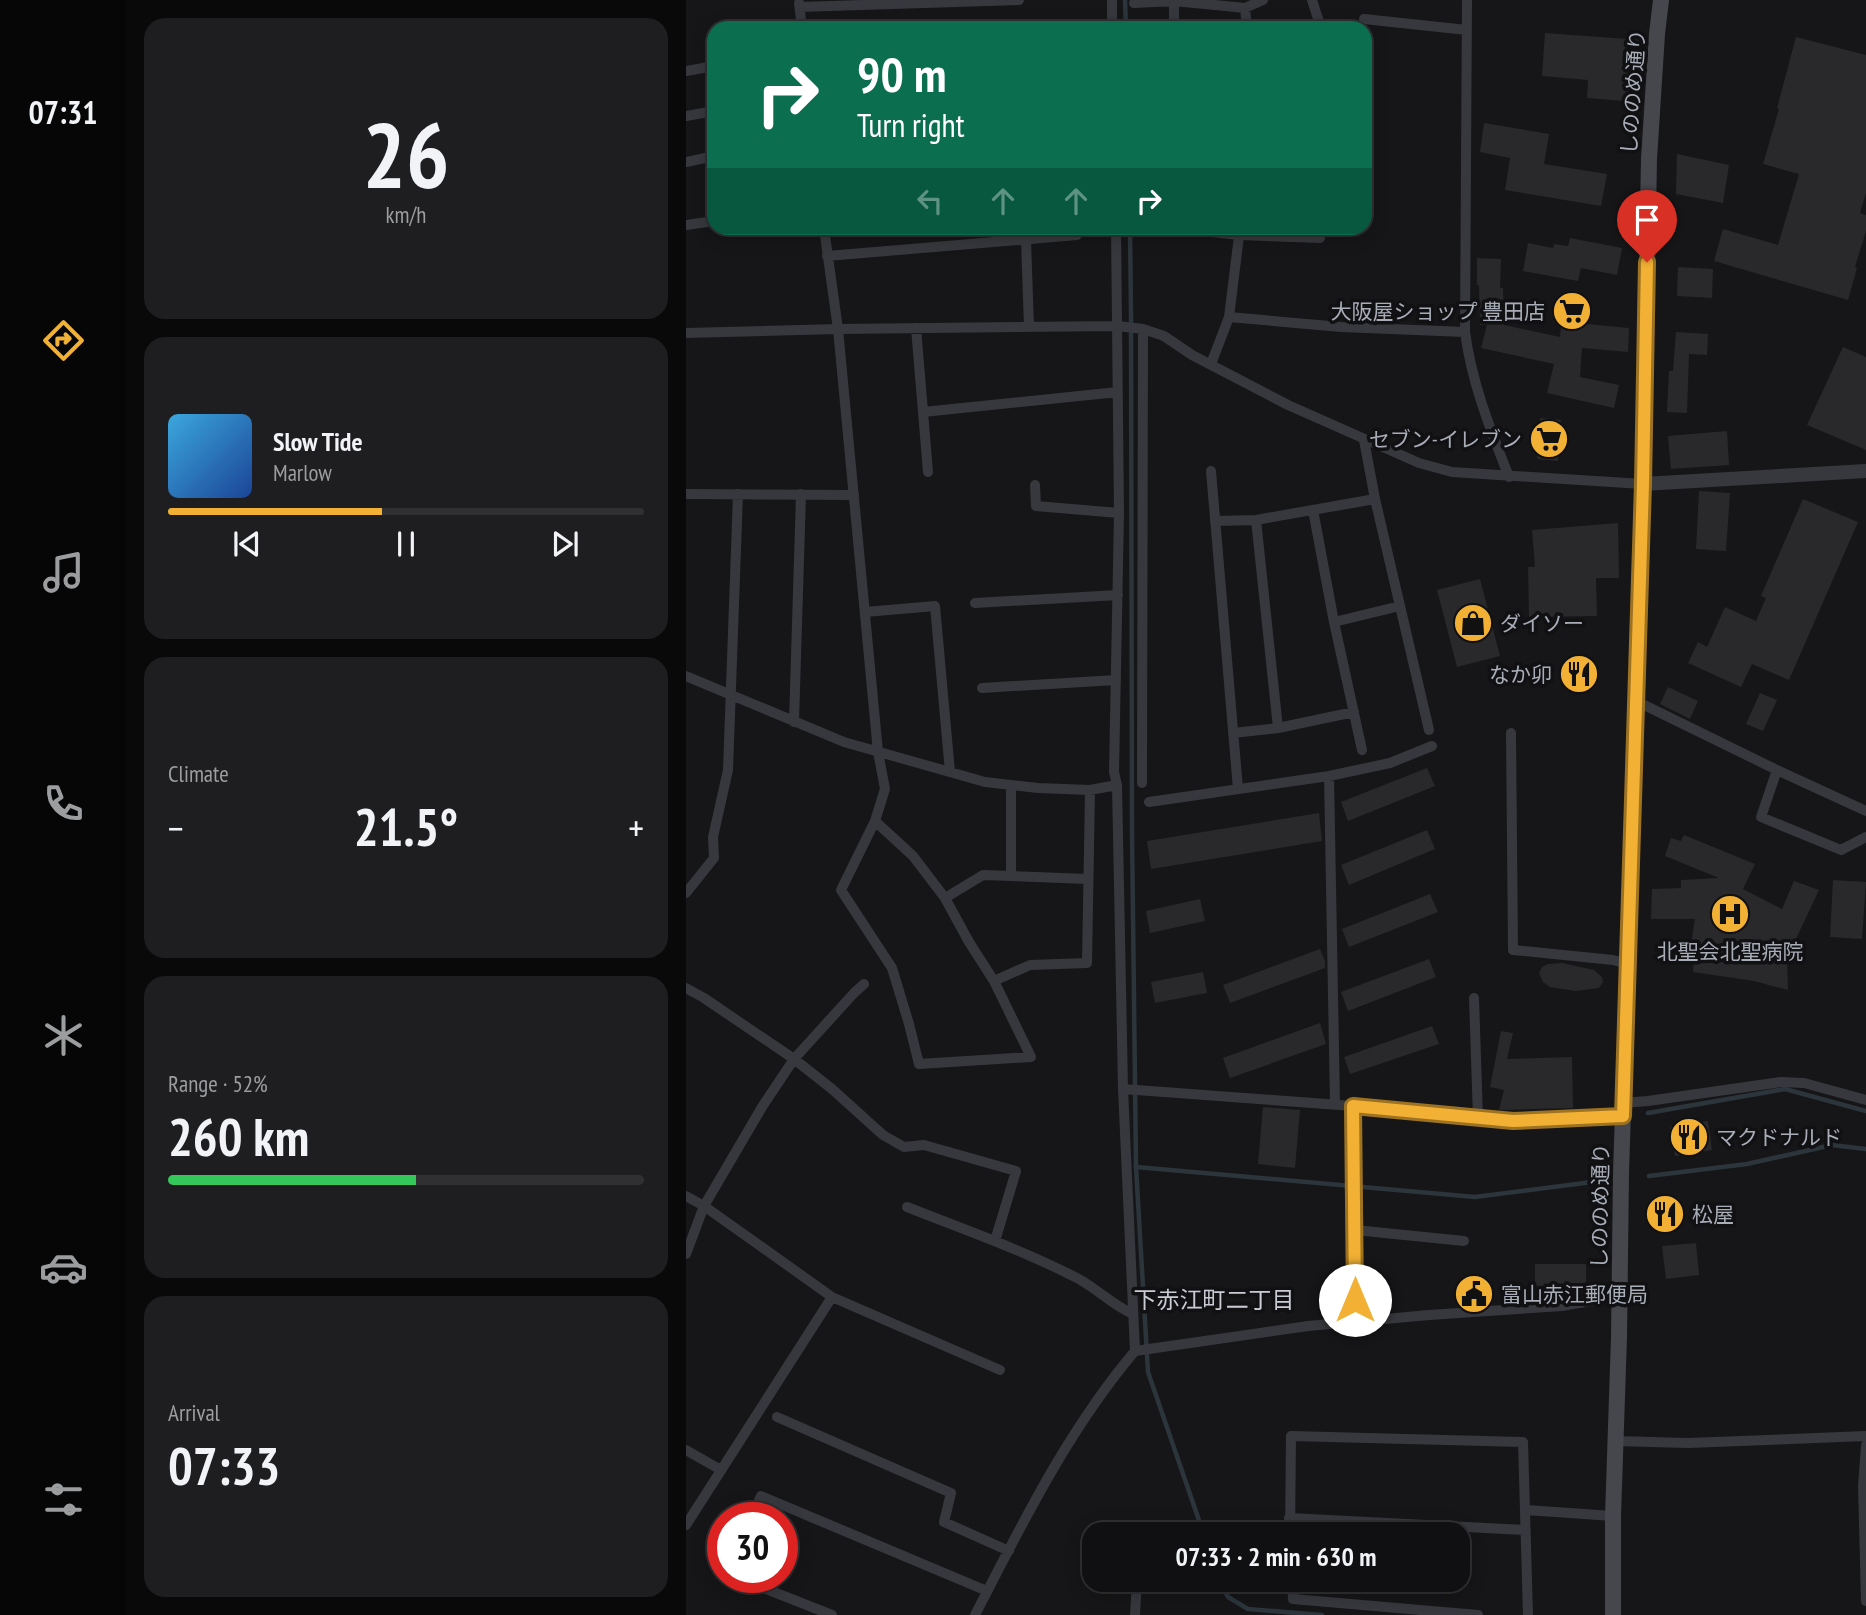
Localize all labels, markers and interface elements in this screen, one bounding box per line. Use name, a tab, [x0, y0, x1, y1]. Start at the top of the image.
street label: しののめ通り	[1615, 28, 1651, 156]
text: 90 m	[857, 42, 946, 106]
icon: right	[742, 49, 833, 140]
text: 07:31	[28, 91, 98, 133]
text: 26	[363, 95, 450, 213]
text: Turn right	[857, 104, 965, 146]
icon: left	[911, 182, 949, 220]
icon: ahead	[984, 182, 1022, 220]
icon: ahead	[1057, 182, 1095, 220]
icon: right	[1130, 182, 1168, 220]
pin	[1617, 190, 1677, 262]
text: km/h	[386, 200, 426, 229]
icon: arrive	[1628, 201, 1666, 239]
supermarket icon: 大阪屋ショップ 豊田店	[1551, 290, 1593, 332]
place label: 大阪屋ショップ 豊田店	[1331, 298, 1545, 325]
icon: directions	[39, 316, 88, 365]
supermarket icon: セブン-イレブン	[1528, 418, 1570, 460]
text: Slow Tide	[273, 425, 363, 458]
place label: セブン-イレブン	[1369, 426, 1522, 453]
text: Marlow	[273, 458, 332, 487]
icon: previous	[228, 525, 266, 563]
icon: pause	[387, 525, 425, 563]
icon: next	[546, 525, 584, 563]
icon: music	[39, 548, 88, 597]
shop icon: ダイソー	[1452, 602, 1494, 644]
place label: ダイソー	[1500, 610, 1584, 637]
restaurant icon: なか卯	[1558, 653, 1600, 695]
place label: なか卯	[1489, 661, 1552, 688]
text: Climate	[168, 759, 229, 788]
icon: phone	[39, 779, 88, 828]
text: 21.5°	[354, 793, 458, 860]
text: −	[168, 803, 184, 852]
text: +	[628, 803, 644, 852]
hospital icon: 北聖会北聖病院	[1709, 893, 1751, 935]
place label: 北聖会北聖病院	[1657, 938, 1804, 965]
icon: climate	[39, 1011, 88, 1060]
text: Range · 52%	[168, 1069, 268, 1098]
text: 260 km	[168, 1103, 309, 1170]
restaurant icon: マクドナルド	[1668, 1116, 1710, 1158]
place label: マクドナルド	[1716, 1124, 1842, 1151]
street label: しののめ通り	[1585, 1143, 1615, 1269]
restaurant icon: 松屋	[1644, 1193, 1686, 1235]
place label: 松屋	[1692, 1201, 1734, 1228]
icon: car	[39, 1243, 88, 1292]
position arrow	[1318, 1263, 1392, 1337]
public building icon: 富山赤江郵便局	[1453, 1273, 1495, 1315]
place label: 富山赤江郵便局	[1501, 1281, 1648, 1308]
district label: 下赤江町二丁目	[1134, 1285, 1295, 1314]
text: Arrival	[168, 1398, 220, 1427]
text: 07:33	[168, 1432, 280, 1499]
icon: filters	[39, 1475, 88, 1524]
speed limit sign: 30	[707, 1502, 798, 1593]
text: 07:33 · 2 min · 630 m	[1176, 1540, 1376, 1573]

